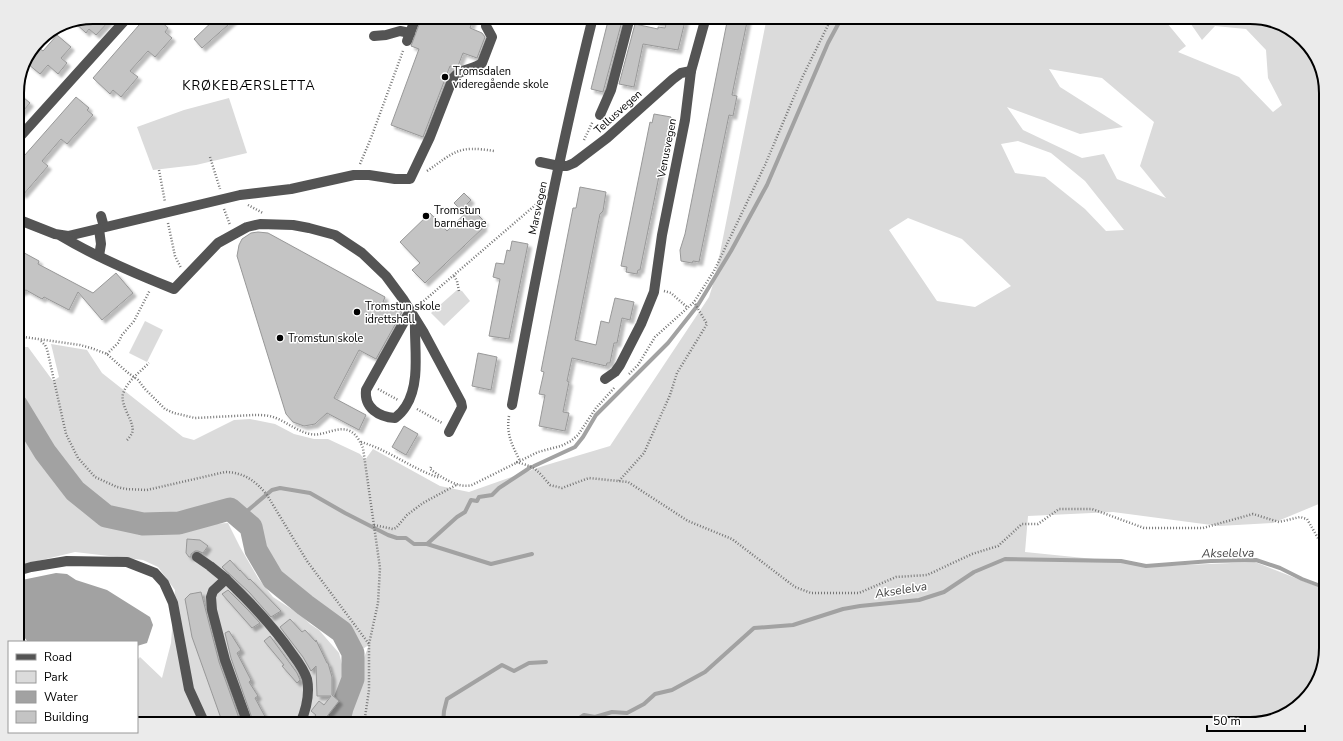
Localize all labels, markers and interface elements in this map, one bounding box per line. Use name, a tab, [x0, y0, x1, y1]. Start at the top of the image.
place label: Tromsdalen videregående skole	[453, 64, 549, 92]
marker: Tromsdalen videregående skole	[440, 72, 450, 82]
district label: KRØKEBÆRSLETTA	[182, 77, 316, 95]
street label: Tellusvegen	[591, 87, 645, 137]
street label: Venusvegen	[654, 117, 680, 180]
street label: Marsvegen	[525, 180, 551, 236]
place label: Tromstun barnehage	[434, 203, 487, 231]
marker: Tromstun barnehage	[421, 211, 431, 221]
place label: Tromstun skole idrettshall	[365, 299, 440, 327]
marker: Tromstun skole idrettshall	[352, 307, 362, 317]
place label: Tromstun skole	[288, 331, 363, 346]
marker: Tromstun skole	[275, 333, 285, 343]
water label: Akselelva	[1201, 545, 1254, 561]
water label: Akselelva	[873, 578, 928, 602]
legend	[8, 641, 138, 733]
text: Road	[44, 649, 72, 665]
text: Park	[44, 669, 69, 685]
text: Water	[44, 689, 78, 705]
scale bar	[1207, 707, 1305, 733]
text: Building	[44, 709, 89, 725]
text: 50 m	[1213, 713, 1241, 729]

